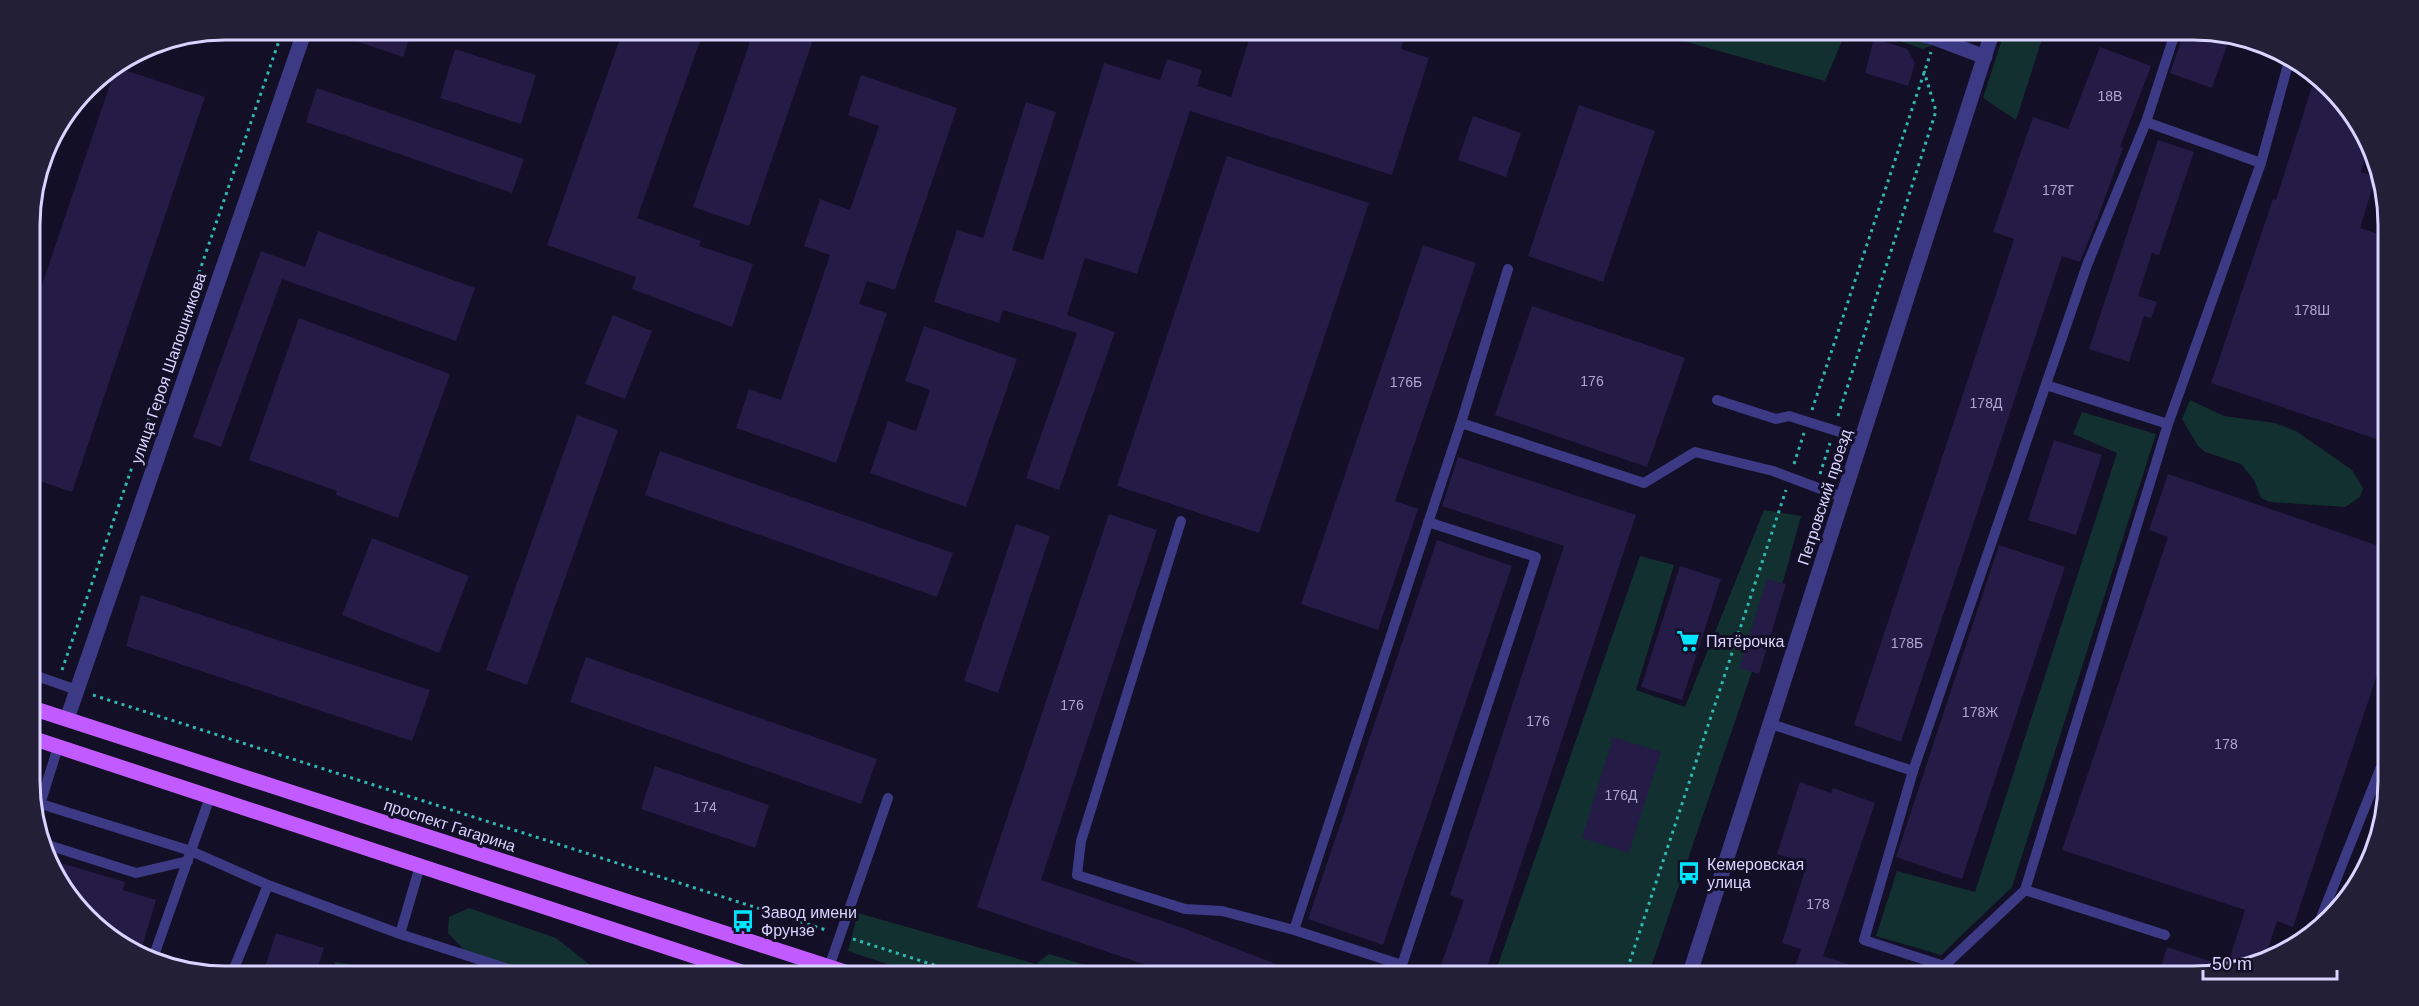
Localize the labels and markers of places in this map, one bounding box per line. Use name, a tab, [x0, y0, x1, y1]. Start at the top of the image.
supermarket icon: Пятёрочка	[1675, 628, 1701, 654]
place label: Пятёрочка	[1706, 633, 1785, 650]
place label: Кемеровская улица	[1707, 856, 1804, 891]
bus stop icon: Кемеровская улица	[1676, 860, 1702, 886]
place label: Завод имени Фрунзе	[761, 904, 857, 939]
bus stop icon: Завод имени Фрунзе	[730, 908, 756, 934]

